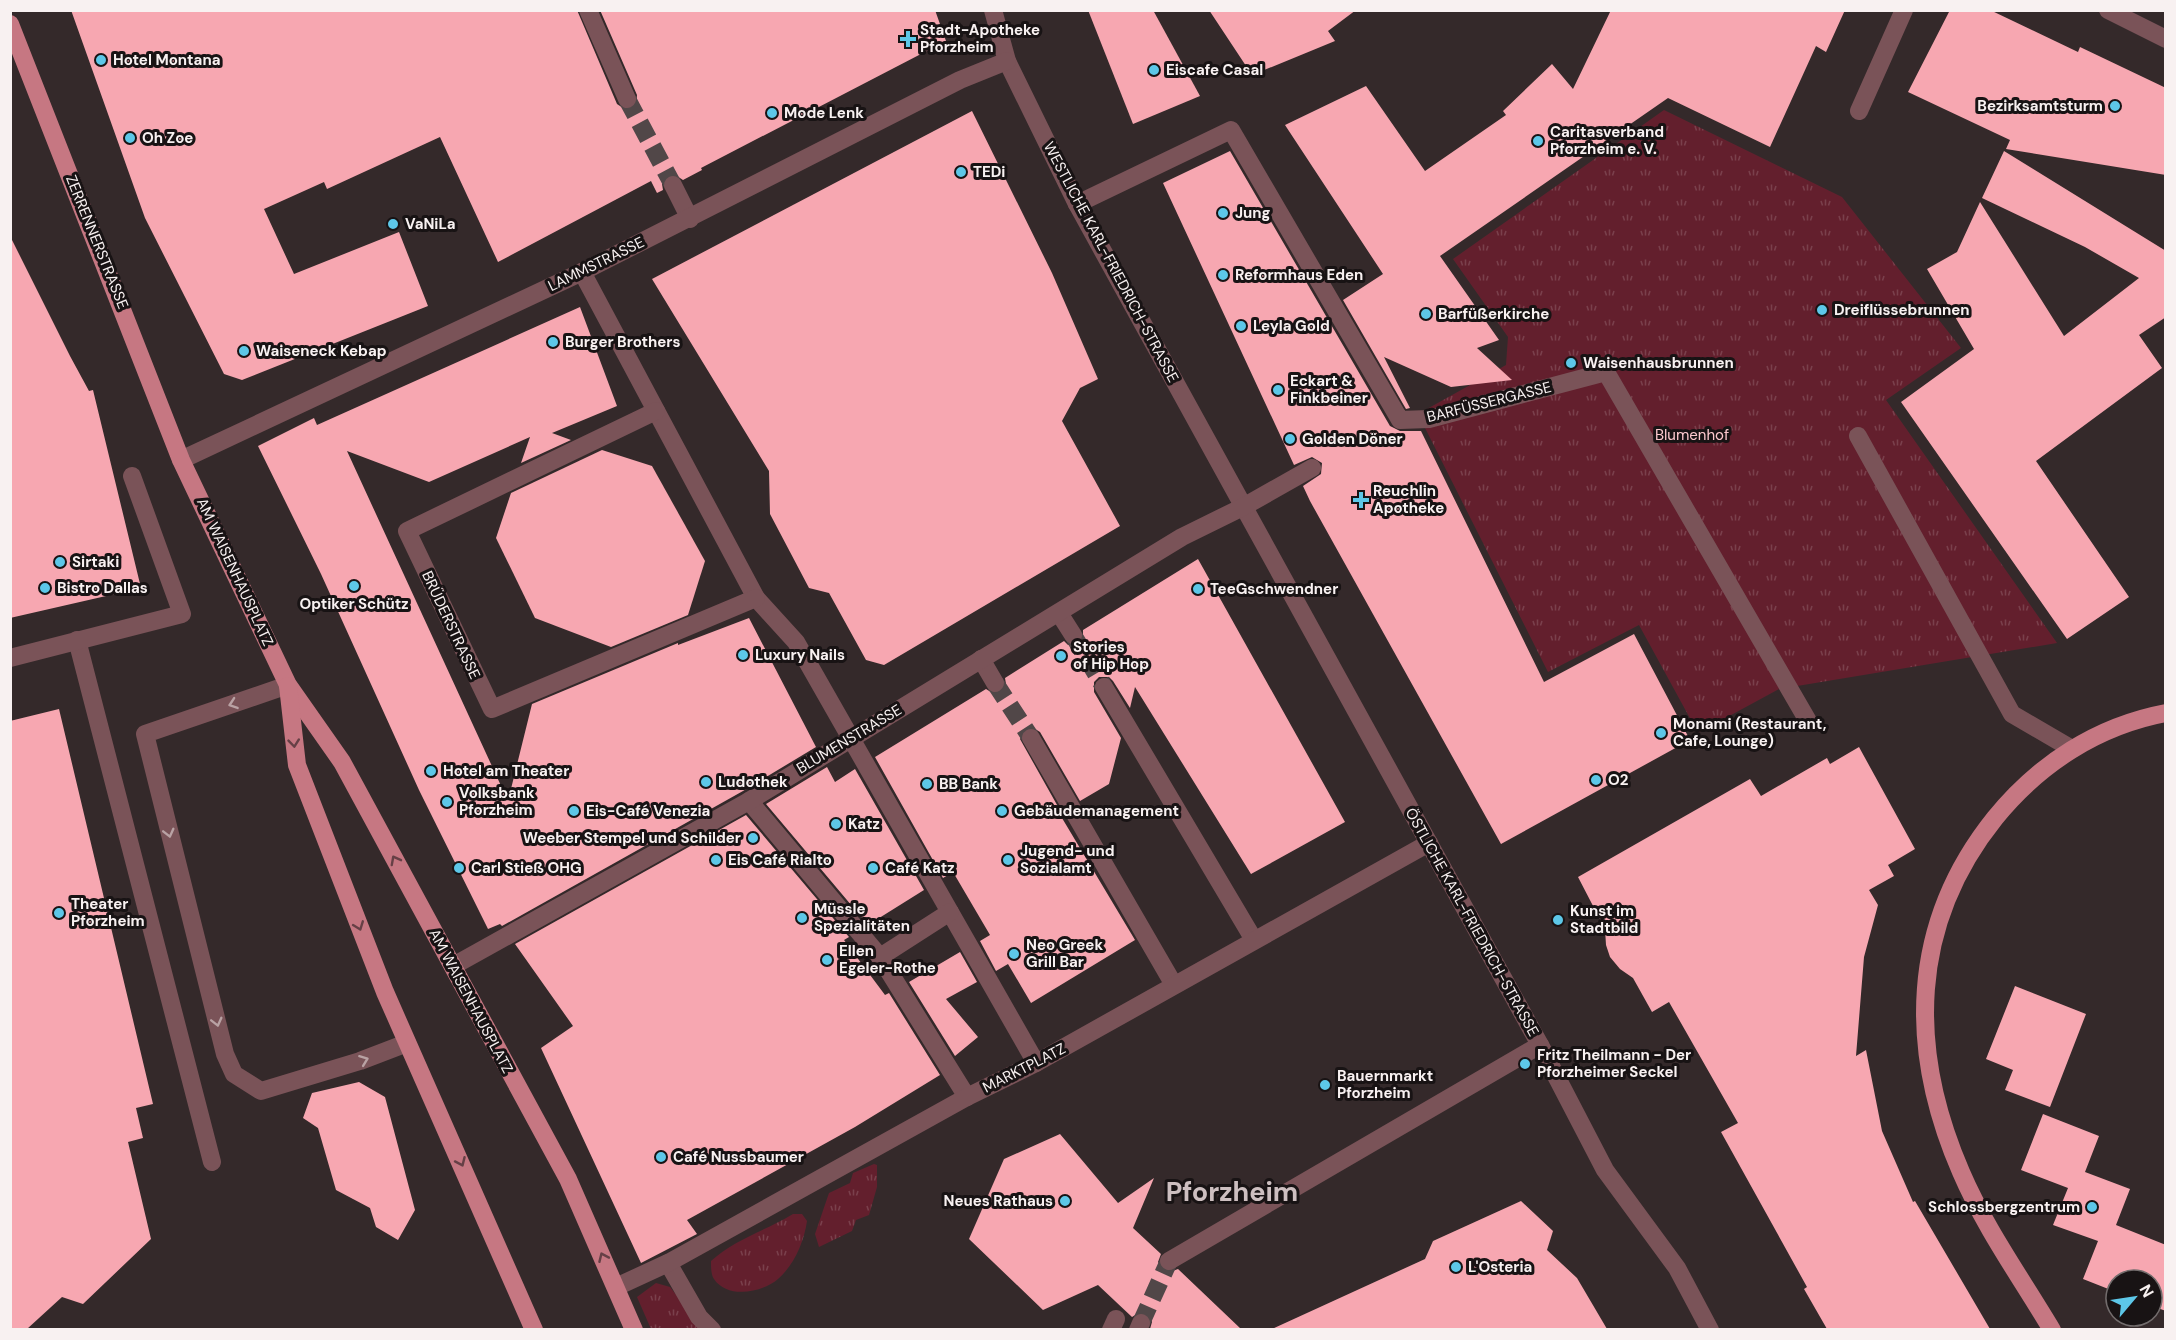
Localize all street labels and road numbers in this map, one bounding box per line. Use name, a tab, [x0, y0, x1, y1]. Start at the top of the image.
street label: WESTLICHE KARL-FRIEDRICH-STRASSE	[1039, 138, 1183, 386]
street label: ZERRENNERSTRASSE	[61, 172, 133, 312]
street label: LAMMSTRASSE	[545, 232, 647, 296]
street label: BARFÜSSERGASSE	[1425, 377, 1553, 427]
street label: AM WAISENHAUSPLATZ	[192, 495, 278, 649]
street label: BRÜDERSTRASSE	[417, 568, 485, 682]
street label: BLUMENSTRASSE	[793, 700, 905, 778]
street label: ÖSTLICHE KARL-FRIEDRICH-STRASSE	[1401, 804, 1543, 1040]
street label: AM WAISENHAUSPLATZ	[424, 925, 518, 1077]
street label: MARKTPLATZ	[979, 1039, 1069, 1097]

